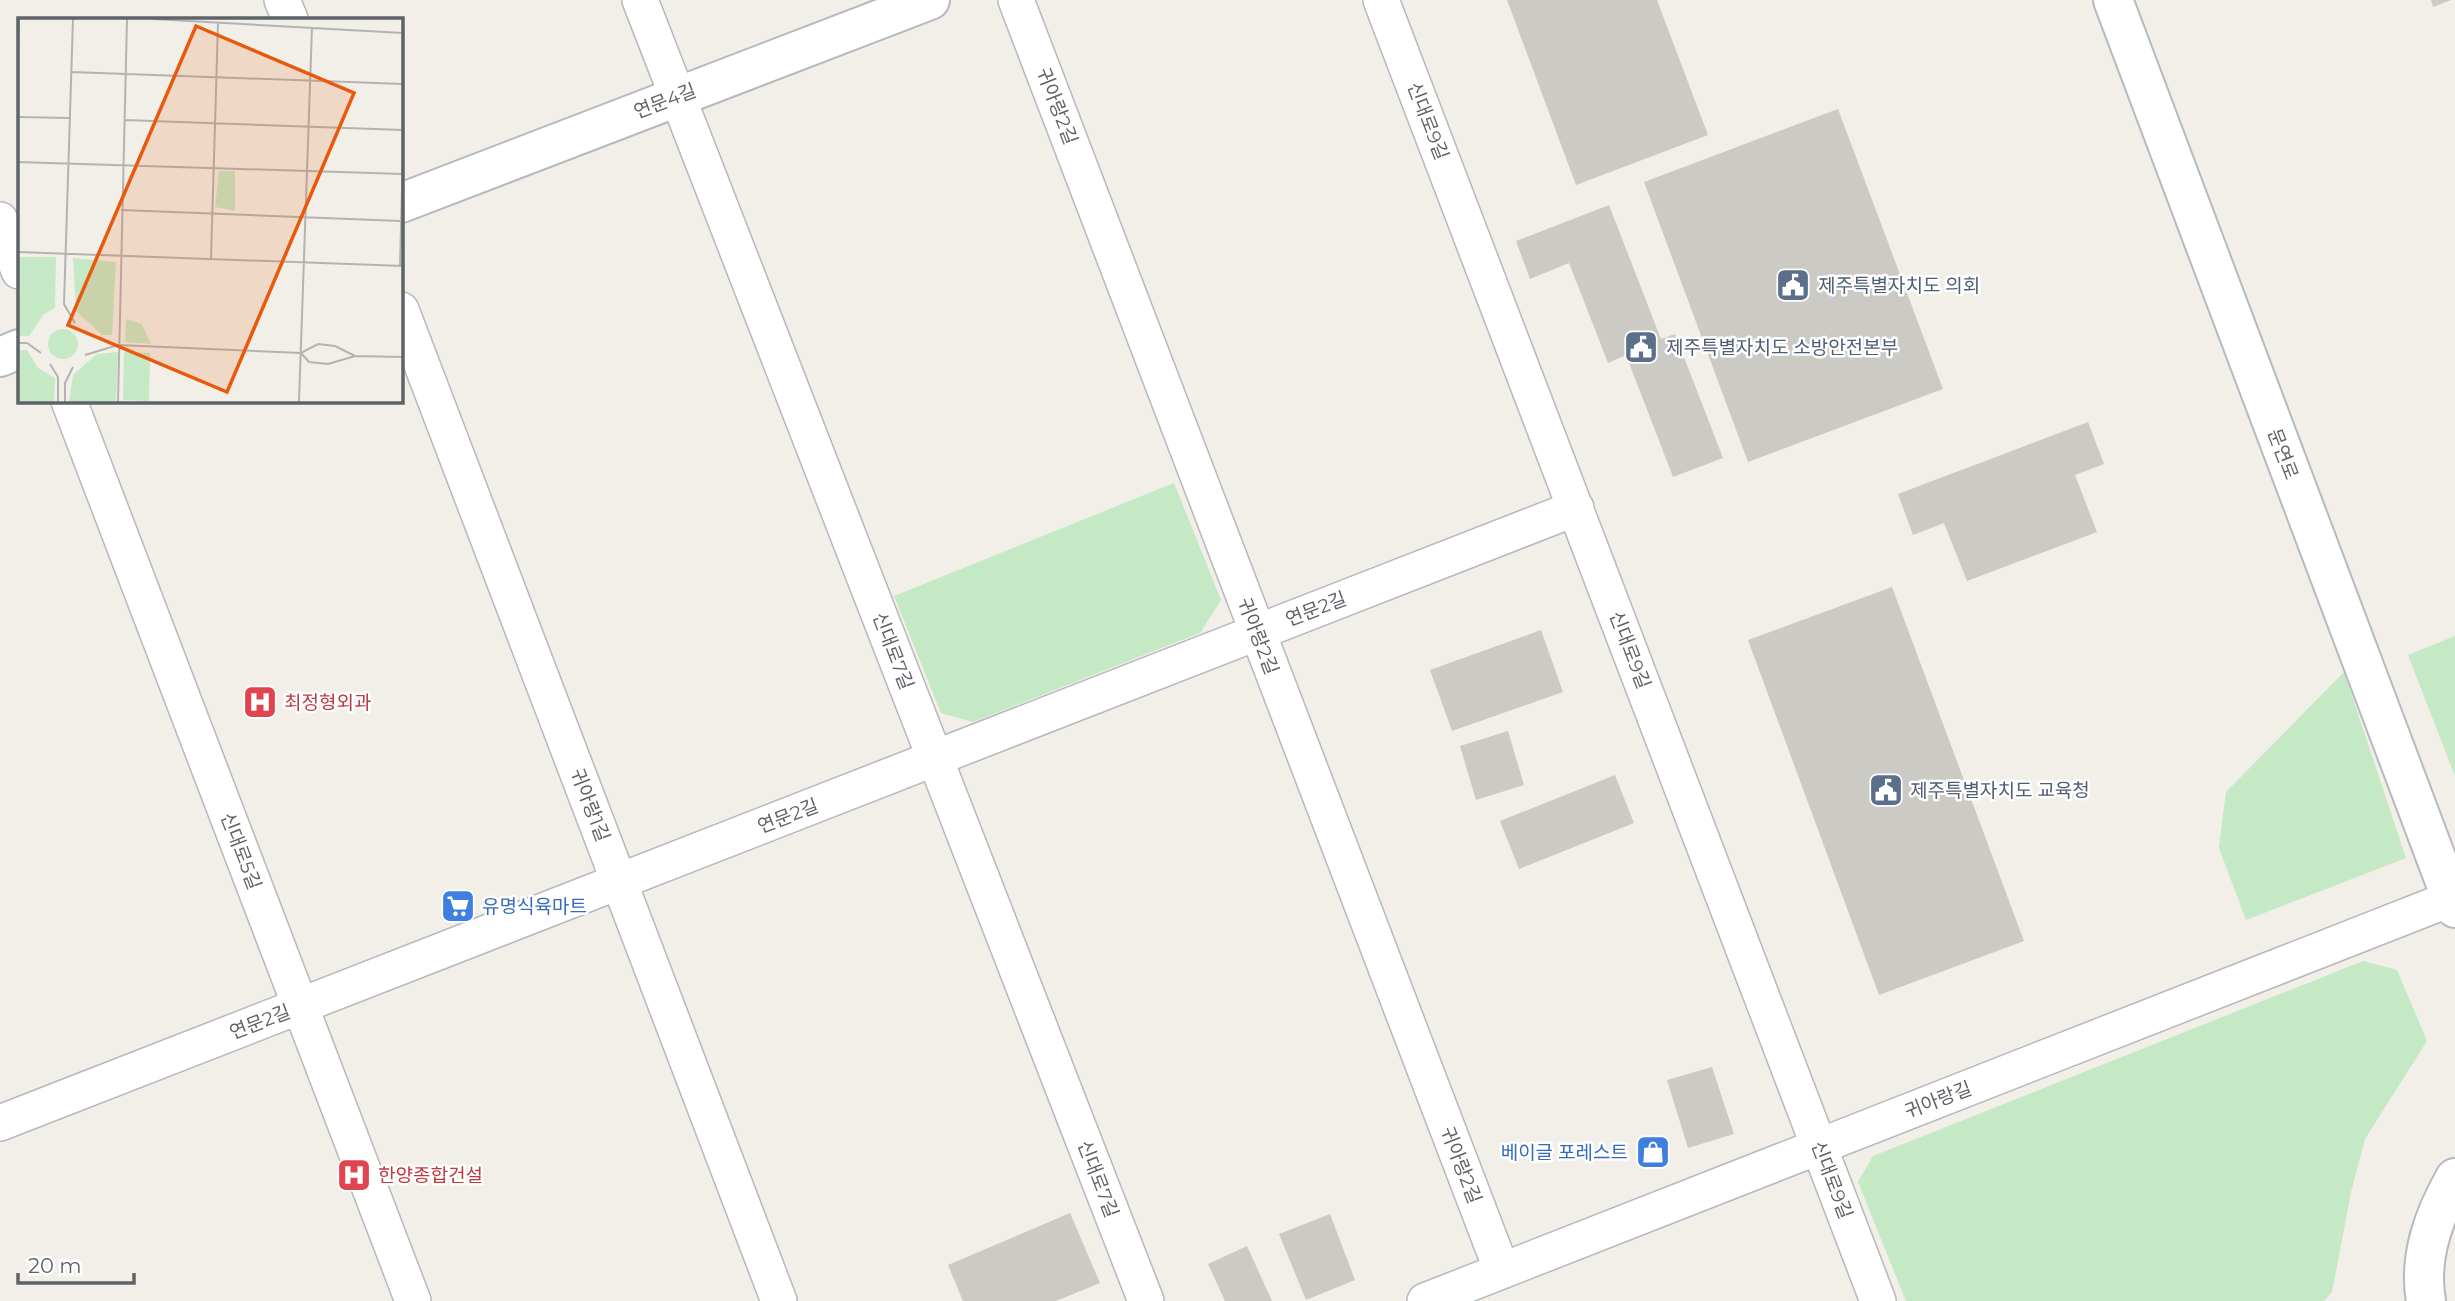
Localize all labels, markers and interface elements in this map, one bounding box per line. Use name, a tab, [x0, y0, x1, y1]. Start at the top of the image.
inset map	[18, 18, 402, 402]
street label: 귀아랑2길	[1032, 64, 1082, 148]
street label: 연문4길	[631, 79, 699, 123]
street label: 신대로9길	[1403, 79, 1453, 163]
public building icon: 제주특별자치도 의회	[1774, 266, 1812, 304]
place label: 제주특별자치도 의회	[1818, 274, 1980, 297]
public building icon: 제주특별자치도 소방안전본부	[1622, 328, 1660, 366]
place label: 제주특별자치도 소방안전본부	[1666, 336, 1898, 359]
street label: 문연로	[2263, 425, 2303, 483]
street label: 연문2길	[1282, 587, 1350, 631]
street label: 귀아랑2길	[1233, 594, 1283, 678]
street label: 신대로9길	[1605, 608, 1655, 692]
street label: 신대로7길	[868, 609, 918, 693]
hospital icon: 최정형외과	[241, 683, 279, 721]
place label: 최정형외과	[284, 691, 371, 714]
street label: 귀아랑1길	[566, 765, 614, 845]
public building icon: 제주특별자치도 교육청	[1867, 771, 1905, 809]
place label: 제주특별자치도 교육청	[1910, 779, 2090, 802]
street label: 연문2길	[754, 794, 822, 838]
street label: 신대로5길	[216, 809, 266, 893]
supermarket icon: 유명식육마트	[439, 887, 477, 925]
place label: 유명식육마트	[482, 895, 587, 918]
street label: 연문2길	[226, 1000, 294, 1044]
street label: 귀아랑길	[1901, 1077, 1975, 1123]
street label: 귀아랑2길	[1436, 1123, 1486, 1207]
shop icon: 베이글 포레스트	[1634, 1133, 1672, 1171]
street label: 신대로7길	[1073, 1137, 1123, 1221]
street label: 신대로9길	[1807, 1138, 1857, 1222]
place label: 베이글 포레스트	[1501, 1141, 1628, 1164]
hospital icon: 한양종합건설	[335, 1156, 373, 1194]
place label: 한양종합건설	[378, 1164, 483, 1187]
scale bar	[18, 1242, 133, 1286]
text: 20 m	[28, 1253, 82, 1278]

